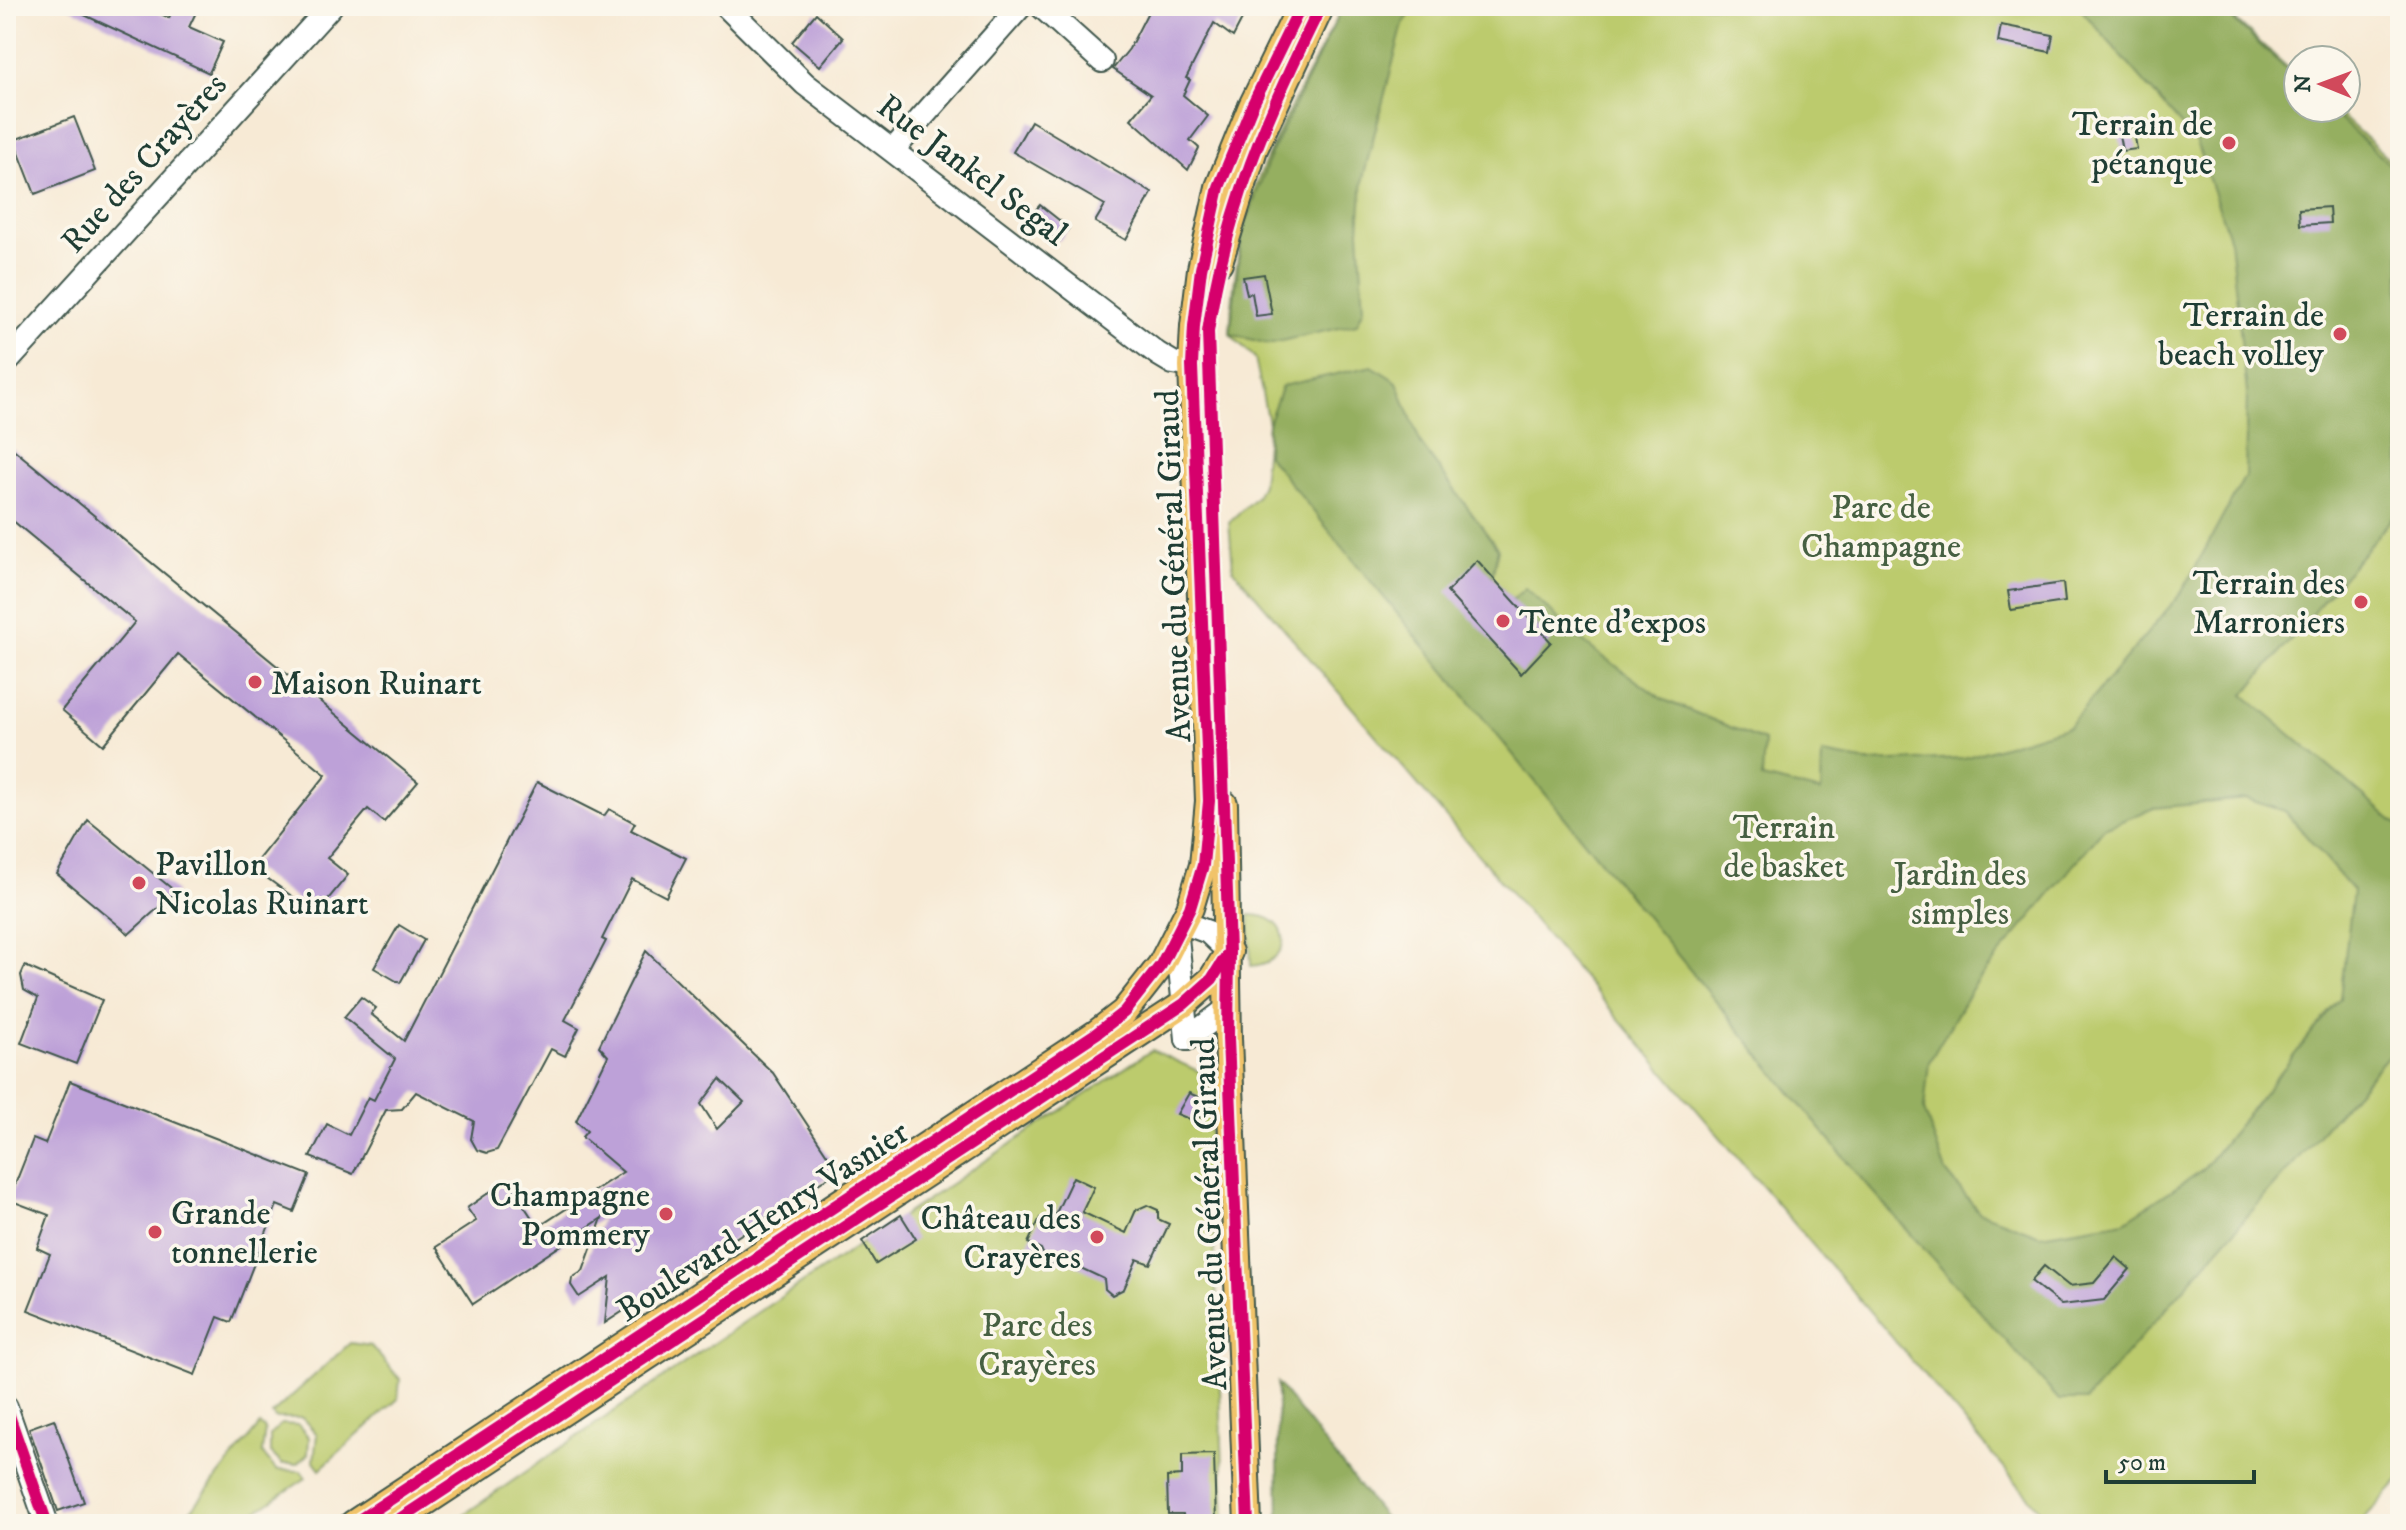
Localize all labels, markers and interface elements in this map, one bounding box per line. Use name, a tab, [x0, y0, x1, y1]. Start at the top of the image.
north arrow	[2282, 44, 2362, 124]
street label: Rue des Crayères	[53, 65, 236, 262]
text: N	[2290, 74, 2317, 93]
street label: Rue Jankel Segal	[869, 86, 1076, 256]
place label: Terrain de pétanque	[2072, 104, 2213, 185]
marker: Terrain de pétanque	[2220, 134, 2238, 152]
place label: Terrain de beach volley	[2158, 295, 2325, 376]
marker: Terrain de beach volley	[2331, 325, 2349, 343]
street label: Avenue du Général Giraud	[1147, 389, 1201, 743]
park label: Parc de Champagne	[1801, 487, 1961, 568]
place label: Terrain des Marroniers	[2193, 563, 2345, 644]
marker: Terrain des Marroniers	[2352, 593, 2370, 611]
place label: Tente d'expos	[1519, 602, 1706, 644]
marker: Tente d'expos	[1494, 612, 1512, 630]
place label: Maison Ruinart	[271, 663, 482, 705]
marker: Maison Ruinart	[246, 673, 264, 691]
park label: Terrain de basket	[1723, 807, 1845, 888]
place label: Pavillon Nicolas Ruinart	[155, 844, 369, 925]
park label: Jardin des simples	[1890, 854, 2027, 935]
marker: Pavillon Nicolas Ruinart	[130, 874, 148, 892]
street label: Avenue du Général Giraud	[1183, 1037, 1237, 1391]
street label: Boulevard Henry Vasnier	[609, 1111, 917, 1332]
place label: Champagne Pommery	[490, 1175, 651, 1256]
place label: Grande tonnellerie	[171, 1193, 318, 1274]
place label: Château des Crayères	[921, 1198, 1081, 1279]
marker: Champagne Pommery	[657, 1205, 675, 1223]
marker: Grande tonnellerie	[146, 1223, 164, 1241]
marker: Château des Crayères	[1088, 1228, 1106, 1246]
park label: Parc des Crayères	[978, 1305, 1096, 1386]
scale bar	[2106, 1434, 2254, 1484]
text: 50 m	[2118, 1448, 2166, 1478]

